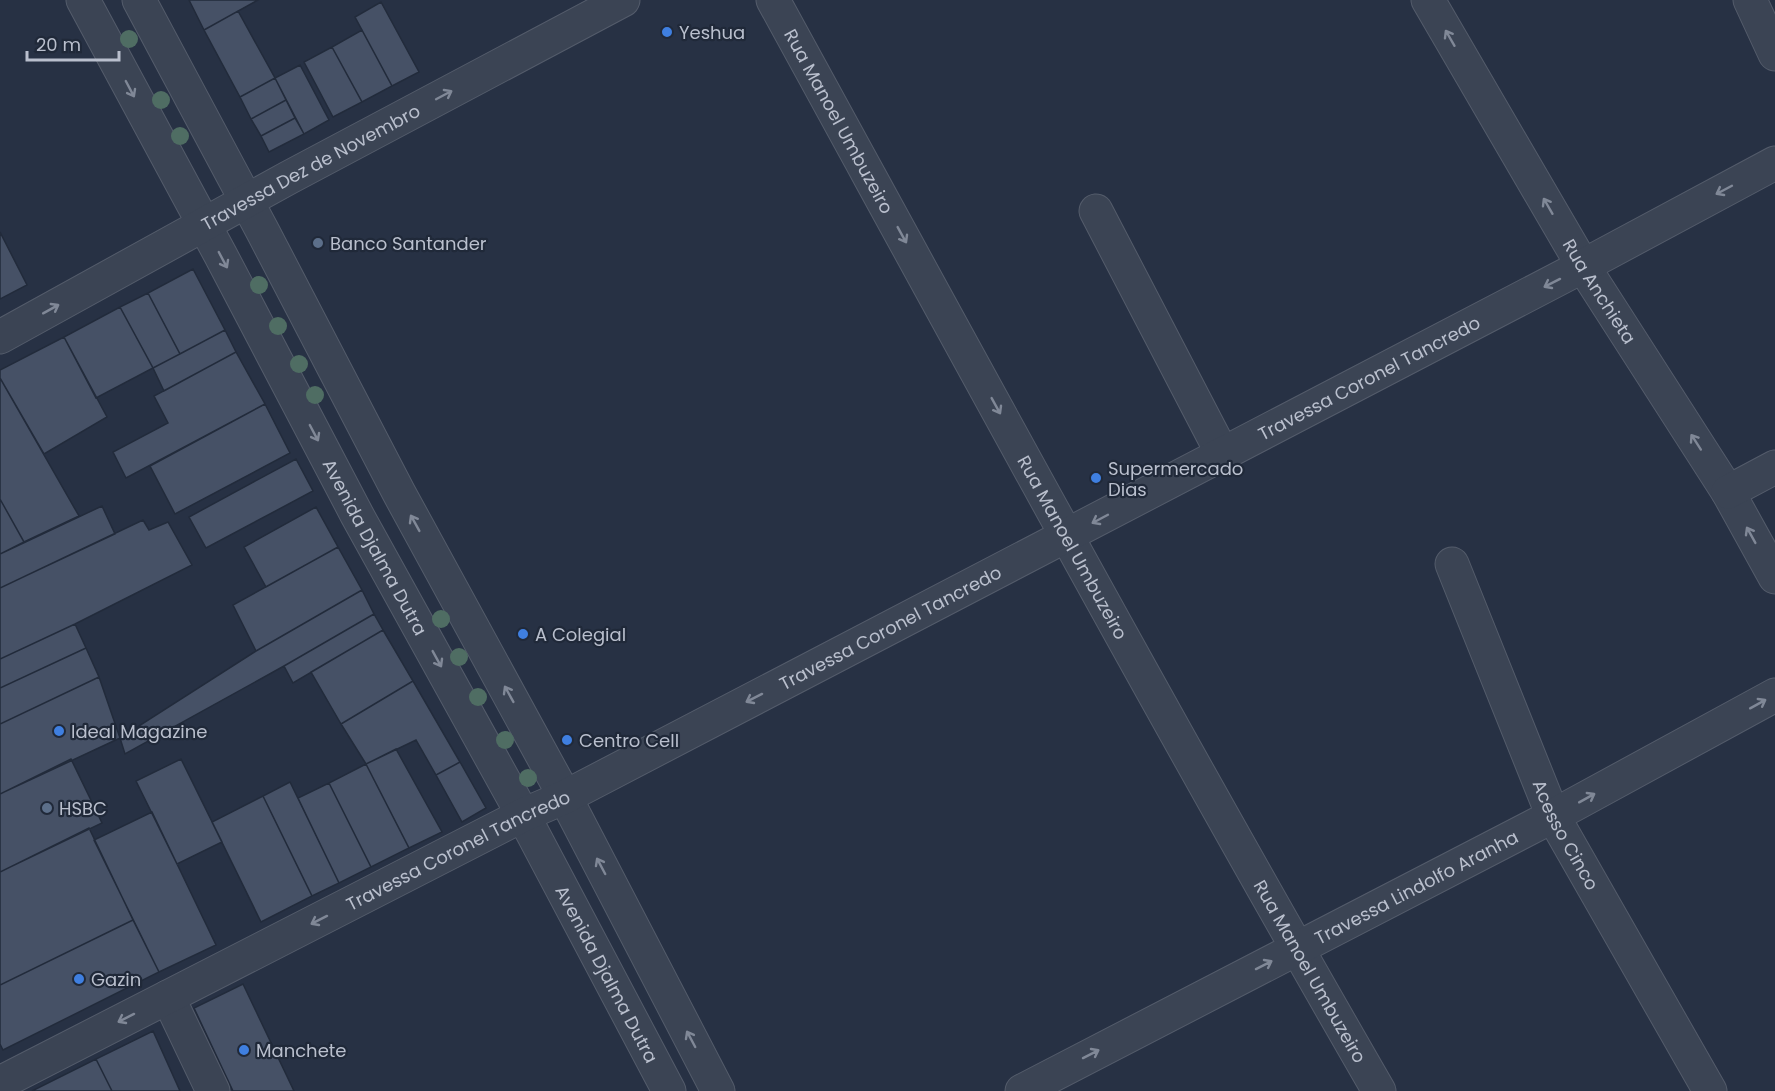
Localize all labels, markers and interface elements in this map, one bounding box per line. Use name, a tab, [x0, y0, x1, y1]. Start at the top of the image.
place label: Yeshua	[679, 20, 745, 45]
scale bar	[27, 24, 118, 62]
street label: Rua Manoel Umbuzeiro	[779, 24, 900, 218]
marker: Yeshua	[660, 25, 674, 39]
one-way arrow	[1443, 30, 1455, 47]
text: 20 m	[36, 32, 81, 57]
one-way arrow	[125, 79, 136, 97]
one-way arrow	[435, 89, 452, 101]
street label: Travessa Dez de Novembro	[197, 98, 424, 236]
one-way arrow	[1715, 185, 1733, 196]
one-way arrow	[1542, 198, 1554, 215]
one-way arrow	[897, 226, 908, 244]
place label: Banco Santander	[330, 231, 487, 256]
street label: Rua Anchieta	[1557, 234, 1642, 349]
marker: Banco Santander	[311, 236, 325, 250]
one-way arrow	[217, 251, 229, 268]
one-way arrow	[1543, 278, 1561, 289]
one-way arrow	[42, 303, 59, 315]
street label: Travessa Coronel Tancredo	[1253, 309, 1484, 446]
one-way arrow	[990, 397, 1002, 414]
one-way arrow	[309, 423, 320, 441]
one-way arrow	[1690, 435, 1702, 451]
street label: Rua Manoel Umbuzeiro	[1012, 450, 1134, 644]
street label: Avenida Djalma Dutra	[317, 454, 434, 640]
place label: Supermercado Dias	[1108, 456, 1243, 502]
marker: Supermercado Dias	[1089, 471, 1103, 485]
one-way arrow	[1091, 514, 1109, 525]
one-way arrow	[409, 515, 420, 533]
one-way arrow	[1745, 526, 1756, 544]
street label: Travessa Coronel Tancredo	[775, 559, 1006, 696]
place label: A Colegial	[535, 622, 626, 647]
marker: A Colegial	[516, 627, 530, 641]
one-way arrow	[432, 650, 443, 668]
one-way arrow	[503, 686, 514, 704]
one-way arrow	[746, 693, 764, 704]
one-way arrow	[1749, 698, 1766, 710]
place label: Ideal Magazine	[71, 719, 207, 744]
marker: Ideal Magazine	[52, 724, 66, 738]
place label: Centro Cell	[579, 728, 679, 753]
marker: Centro Cell	[560, 733, 574, 747]
street label: Acesso Cinco	[1527, 776, 1605, 895]
street label: Travessa Coronel Tancredo	[342, 784, 574, 916]
one-way arrow	[1577, 792, 1595, 803]
place label: HSBC	[59, 796, 107, 821]
marker: HSBC	[40, 801, 54, 815]
street label: Travessa Lindolfo Aranha	[1310, 824, 1522, 950]
one-way arrow	[595, 858, 606, 876]
street label: Rua Manoel Umbuzeiro	[1248, 875, 1373, 1067]
street label: Avenida Djalma Dutra	[550, 881, 664, 1067]
one-way arrow	[310, 915, 328, 926]
one-way arrow	[1255, 959, 1273, 970]
place label: Gazin	[91, 967, 141, 992]
marker: Gazin	[72, 972, 86, 986]
one-way arrow	[118, 1013, 136, 1024]
one-way arrow	[685, 1031, 697, 1048]
place label: Manchete	[256, 1038, 347, 1063]
marker: Manchete	[237, 1043, 251, 1057]
one-way arrow	[1082, 1048, 1100, 1060]

